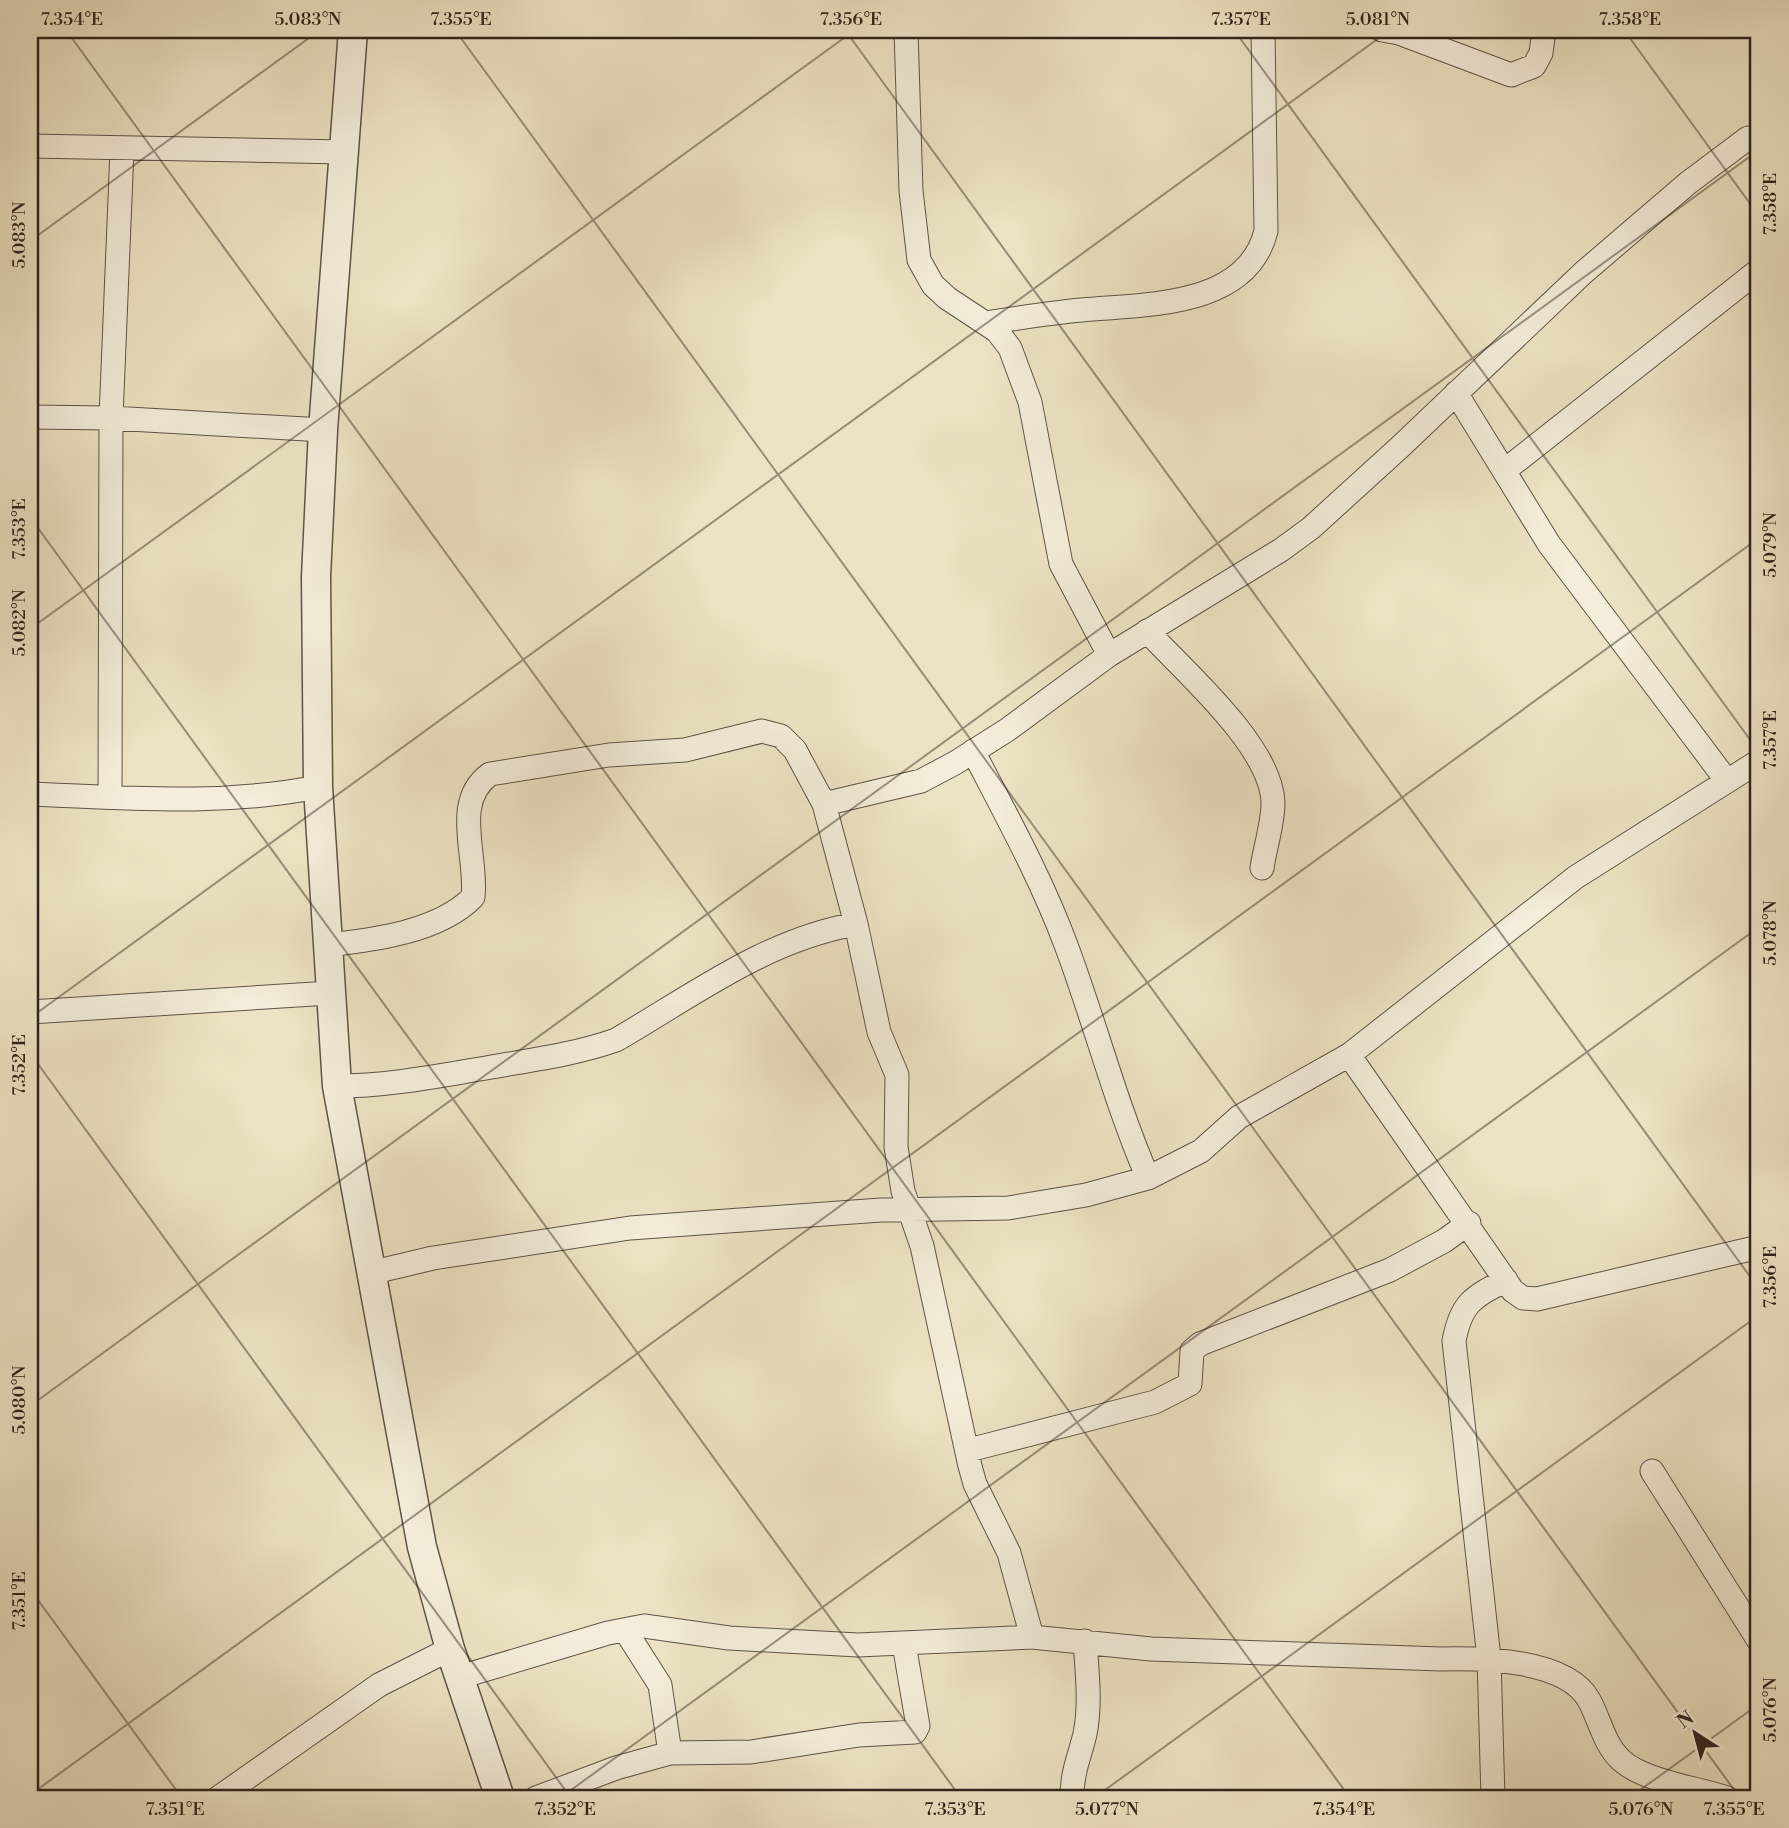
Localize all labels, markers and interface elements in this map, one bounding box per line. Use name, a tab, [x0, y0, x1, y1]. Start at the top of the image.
text: 7.354°E	[41, 8, 103, 31]
text: 5.083°N	[275, 8, 342, 31]
text: 7.355°E	[430, 8, 492, 31]
text: 7.356°E	[820, 8, 882, 31]
text: 7.357°E	[1211, 8, 1271, 31]
text: 5.081°N	[1346, 8, 1411, 31]
text: 7.358°E	[1599, 8, 1661, 31]
text: 7.358°E	[1759, 173, 1782, 235]
text: 5.083°N	[8, 201, 31, 268]
text: 7.353°E	[8, 498, 31, 560]
text: 5.079°N	[1759, 512, 1782, 578]
text: 5.082°N	[8, 589, 31, 657]
text: 7.357°E	[1759, 710, 1782, 770]
text: 5.078°N	[1759, 900, 1782, 966]
text: 7.352°E	[8, 1034, 31, 1096]
text: 7.356°E	[1759, 1246, 1782, 1308]
text: 5.080°N	[8, 1365, 31, 1434]
text: 7.351°E	[8, 1571, 31, 1631]
text: 5.076°N	[1759, 1677, 1782, 1743]
north arrow	[1660, 1699, 1730, 1769]
text: N	[1672, 1706, 1699, 1734]
text: 7.351°E	[145, 1798, 205, 1821]
text: 7.352°E	[534, 1798, 596, 1821]
text: 7.353°E	[924, 1798, 986, 1821]
text: 5.077°N	[1075, 1798, 1139, 1821]
text: 7.354°E	[1313, 1798, 1375, 1821]
text: 5.076°N	[1608, 1798, 1674, 1821]
text: 7.355°E	[1703, 1798, 1765, 1821]

